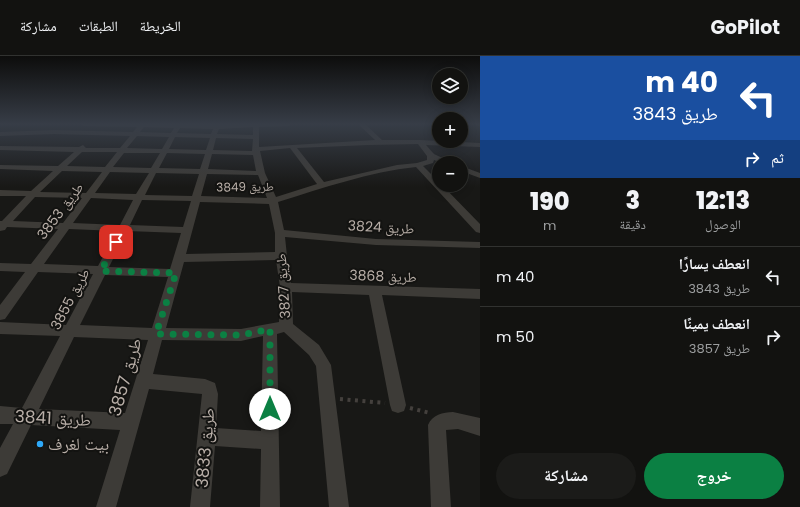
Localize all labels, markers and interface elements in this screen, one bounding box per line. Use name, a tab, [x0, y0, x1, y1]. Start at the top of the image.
text: GoPilot	[711, 14, 780, 41]
text: مشاركة	[20, 16, 57, 36]
text: الطبقات	[79, 16, 118, 36]
text: الخريطة	[140, 16, 181, 36]
text: 40 m	[645, 63, 718, 102]
map controls	[432, 68, 468, 192]
button: layers	[432, 68, 468, 104]
icon: left	[732, 72, 784, 124]
text: طريق 3843	[632, 101, 718, 126]
button: +	[432, 112, 468, 148]
text: ثم	[771, 147, 784, 168]
icon: right	[741, 148, 763, 170]
button: −	[432, 156, 468, 192]
street label: طريق 3849	[216, 177, 274, 196]
street label: طريق 3853	[32, 178, 88, 244]
text: 3	[625, 184, 640, 217]
text: 12:13	[696, 184, 750, 217]
text: 190	[530, 185, 570, 218]
street label: طريق 3824	[347, 215, 415, 239]
text: دقيقة	[620, 215, 646, 234]
text: الوصول	[705, 215, 741, 234]
text: m	[543, 216, 556, 235]
pin	[99, 225, 133, 259]
icon: arrive	[105, 231, 127, 253]
street label: طريق 3827	[271, 253, 295, 319]
text: انعطف يسارًا	[679, 253, 750, 274]
street label: طريق 3855	[45, 265, 95, 333]
street label: طريق 3868	[349, 265, 417, 287]
text: 40 m	[496, 266, 534, 287]
icon: left	[762, 266, 784, 288]
text: طريق 3843	[688, 279, 750, 298]
text: انعطف يمينًا	[683, 313, 750, 334]
text: 50 m	[496, 326, 534, 347]
icon: right	[762, 326, 784, 348]
street label: طريق 3857	[102, 335, 148, 419]
text: طريق 3857	[689, 339, 750, 358]
position arrow	[249, 388, 291, 430]
street label: طريق 3841	[14, 404, 92, 432]
street label: طريق 3833	[190, 407, 220, 489]
place label: بيت لغرف	[48, 432, 109, 456]
marker: بيت لغرف	[35, 439, 45, 449]
button: مشاركة	[496, 453, 636, 499]
button: خروج	[644, 453, 784, 499]

